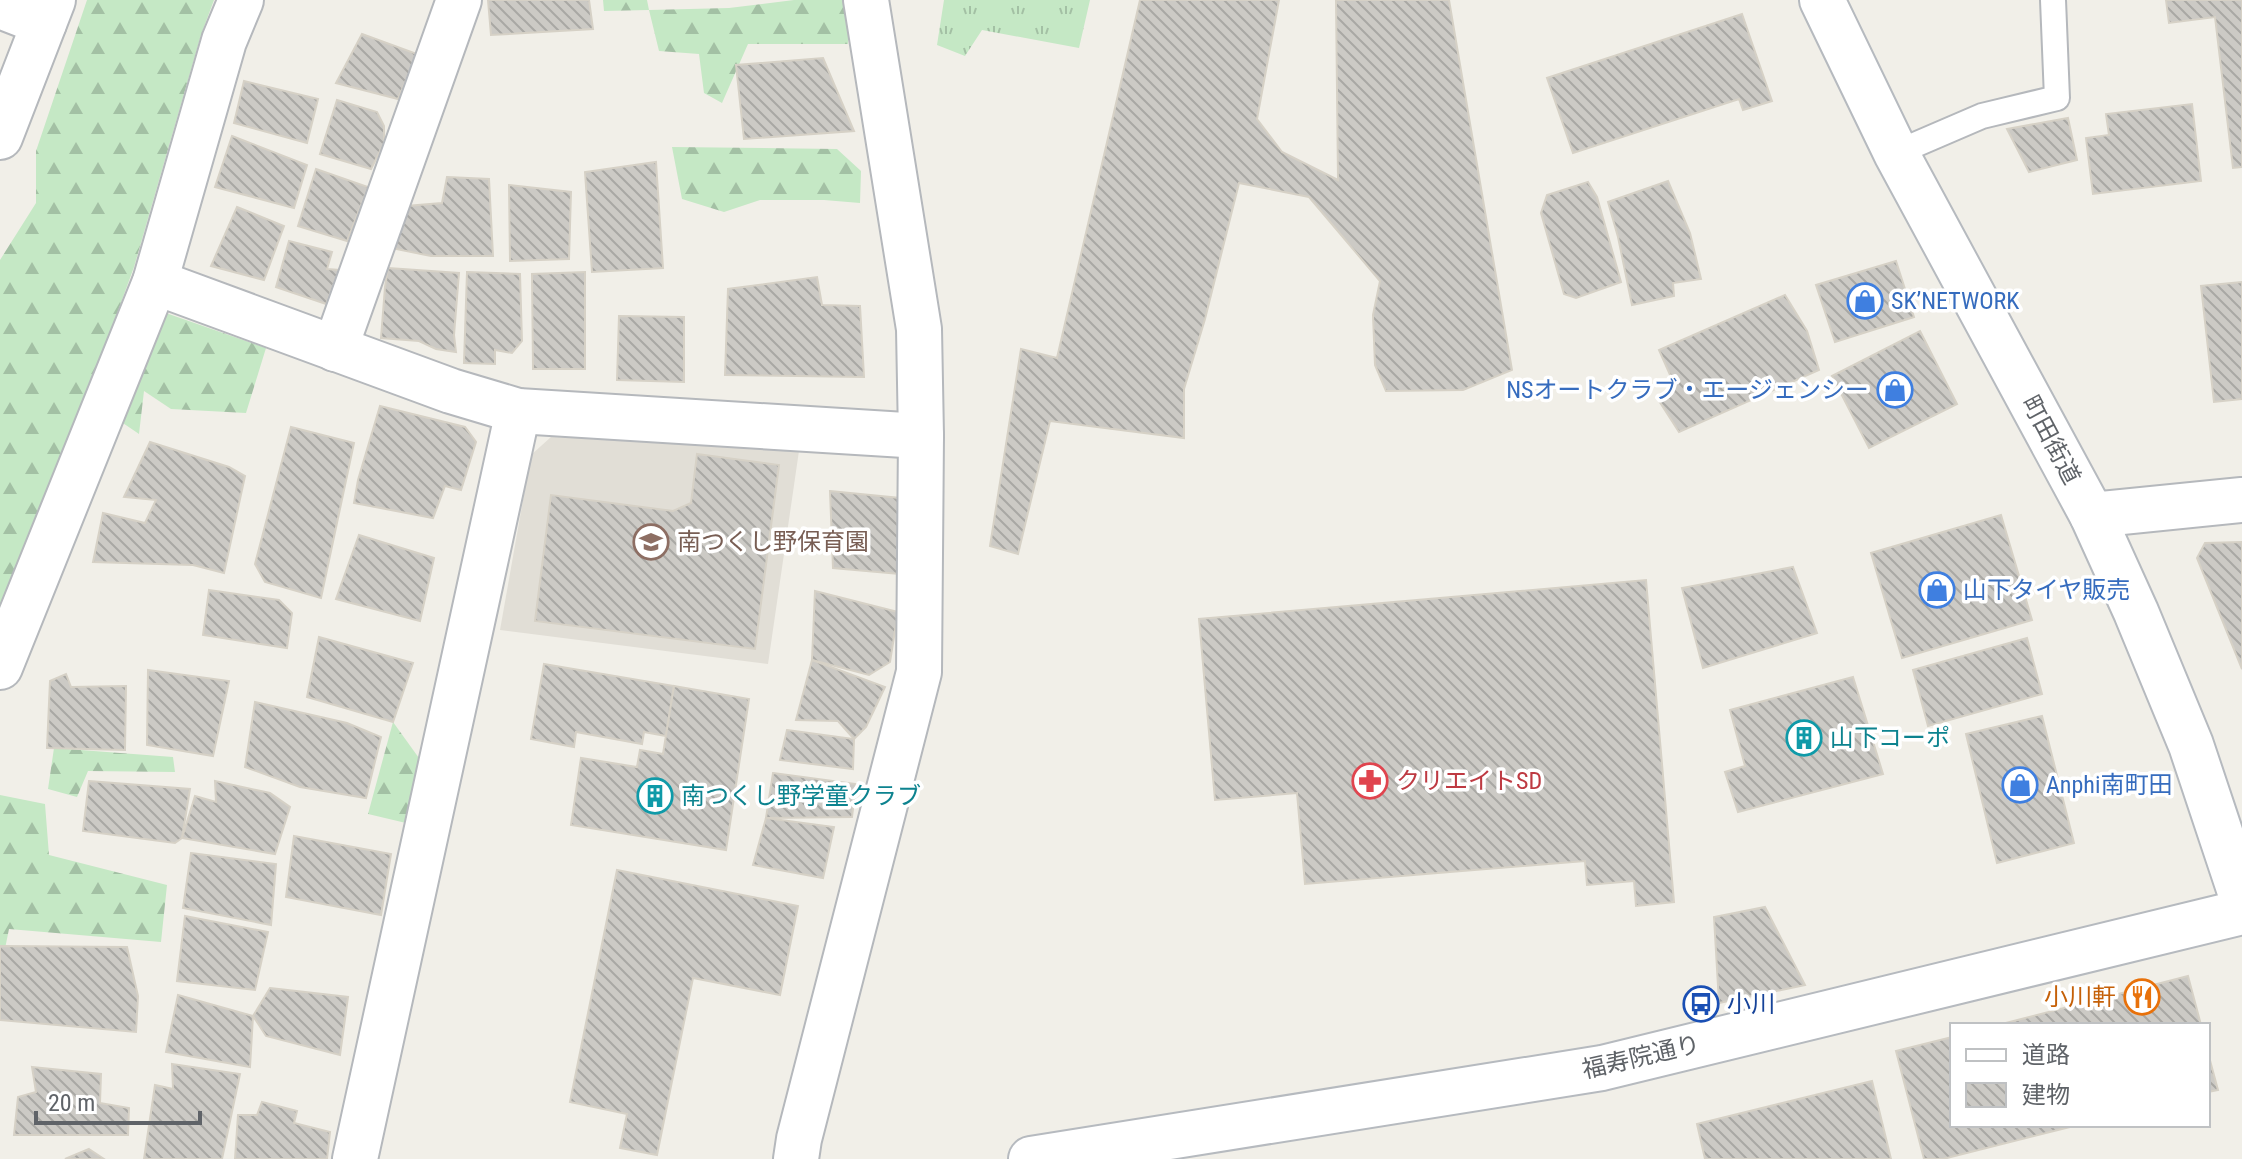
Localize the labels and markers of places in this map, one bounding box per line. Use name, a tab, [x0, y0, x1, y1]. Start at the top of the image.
shop icon: SK’NETWORK	[1846, 282, 1884, 320]
place label: SK’NETWORK	[1891, 287, 2019, 315]
shop icon: NSオートクラブ・エージェンシー	[1876, 371, 1914, 409]
place label: NSオートクラブ・エージェンシー	[1506, 376, 1869, 404]
school or university icon: 南つくし野保育園	[632, 523, 670, 561]
place label: 南つくし野保育園	[677, 528, 869, 556]
shop icon: 山下タイヤ販売	[1918, 571, 1956, 609]
place label: 山下タイヤ販売	[1963, 576, 2130, 604]
building icon: 山下コーポ	[1785, 719, 1823, 757]
place label: 山下コーポ	[1830, 724, 1950, 752]
pharmacy icon: クリエイトSD	[1351, 762, 1389, 800]
shop icon: Anphi南町田	[2001, 766, 2039, 804]
place label: クリエイトSD	[1396, 767, 1542, 795]
place label: Anphi南町田	[2046, 771, 2172, 799]
building icon: 南つくし野学童クラブ	[636, 777, 674, 815]
place label: 南つくし野学童クラブ	[681, 782, 921, 810]
restaurant icon: 小川軒	[2123, 978, 2161, 1016]
place label: 小川軒	[2044, 983, 2116, 1011]
bus stop icon: 小川	[1682, 985, 1720, 1023]
place label: 小川	[1727, 990, 1775, 1018]

